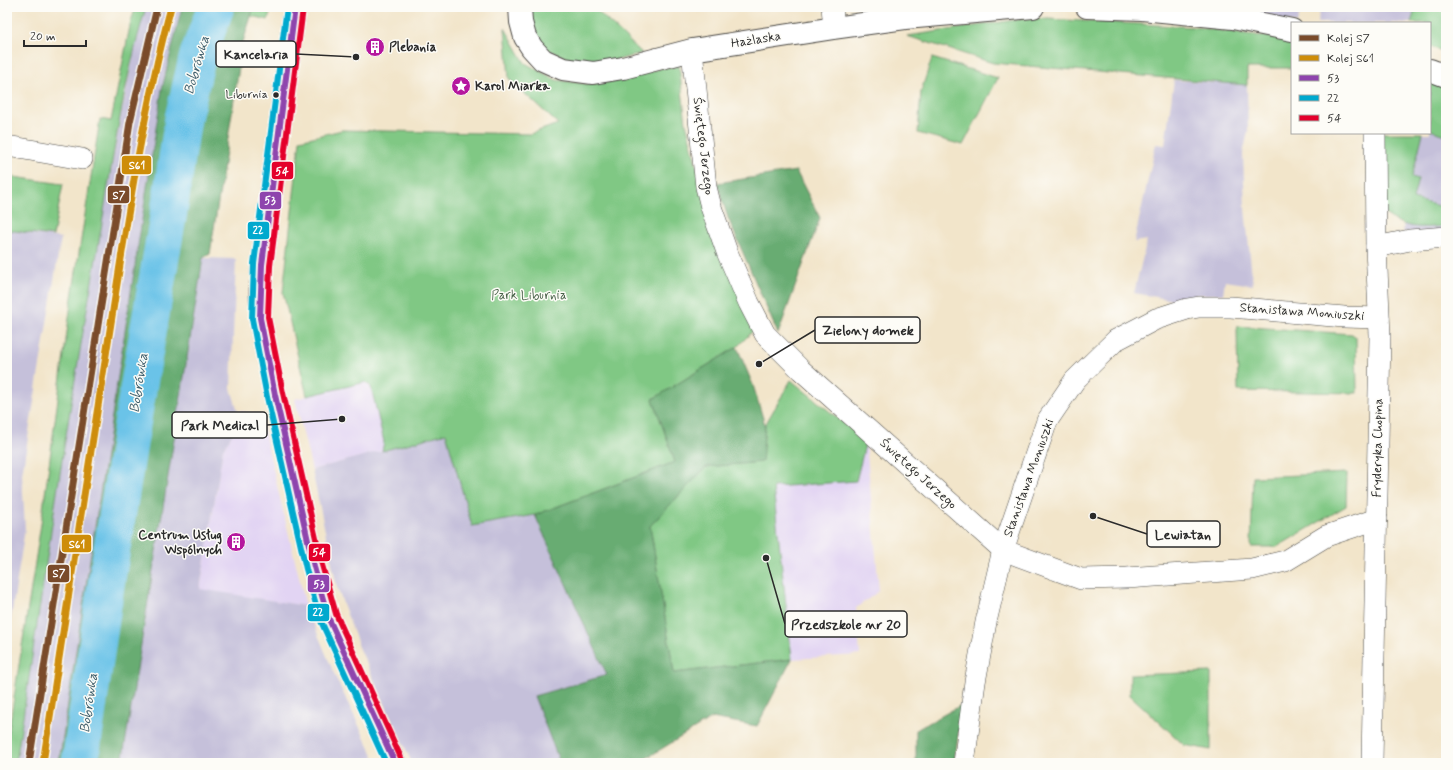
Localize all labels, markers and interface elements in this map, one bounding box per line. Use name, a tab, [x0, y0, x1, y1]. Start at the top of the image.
scale bar	[24, 22, 86, 48]
legend	[1291, 22, 1431, 134]
street label: Hażlaska	[730, 28, 782, 52]
text: 20 m	[30, 29, 56, 45]
text: Kolej S7	[1327, 31, 1370, 47]
water label: Bobrówka	[180, 34, 214, 96]
building icon: Plebania	[364, 36, 386, 58]
place label: Plebania	[389, 39, 437, 56]
callout: Kancelaria	[216, 41, 296, 67]
text: Kancelaria	[224, 46, 288, 64]
text: Kolej S61	[1327, 51, 1374, 67]
text: 53	[1327, 71, 1339, 87]
place icon: Karol Miarka	[450, 75, 472, 97]
place label: Karol Miarka	[475, 78, 551, 95]
place label: Liburnia	[226, 87, 268, 103]
marker: Liburnia	[271, 90, 281, 100]
text: 22	[1327, 91, 1339, 107]
street label: Świętego Jerzego	[687, 96, 718, 196]
text: 54	[1327, 111, 1341, 127]
line badge: S61	[121, 155, 152, 175]
text: S61	[129, 159, 145, 173]
line badge: 54	[271, 161, 294, 180]
text: 54	[275, 165, 289, 179]
line badge: S7	[107, 185, 130, 204]
text: S7	[113, 189, 126, 203]
line badge: 53	[259, 191, 282, 210]
text: 53	[264, 194, 276, 208]
line badge: 22	[247, 221, 270, 240]
text: 22	[252, 224, 264, 238]
park label: Park Liburnia	[491, 287, 567, 304]
street label: Stanisława Moniuszki	[1239, 299, 1365, 325]
callout: Zielony domek	[815, 317, 920, 343]
text: Zielony domek	[822, 322, 914, 340]
water label: Bobrówka	[125, 352, 153, 414]
street label: Fryderyka Chopina	[1369, 398, 1387, 498]
callout: Park Medical	[172, 412, 267, 438]
text: Park Medical	[181, 417, 259, 435]
street label: Stanisława Moniuszki	[1000, 417, 1058, 539]
street label: Świętego Jerzego	[874, 434, 961, 515]
callout: Lewiatan	[1147, 521, 1220, 547]
text: Lewiatan	[1155, 526, 1211, 544]
place label: Centrum Usług Wspólnych	[138, 527, 222, 559]
building icon: Centrum Usług Wspólnych	[225, 531, 247, 553]
line badge: S61	[61, 534, 92, 553]
text: S61	[69, 538, 85, 552]
line badge: 54	[308, 543, 331, 562]
text: 54	[312, 546, 326, 560]
line badge: S7	[47, 564, 70, 583]
text: S7	[53, 567, 66, 581]
line badge: 53	[307, 574, 330, 593]
text: 53	[313, 578, 325, 592]
line badge: 22	[307, 603, 330, 622]
text: 22	[312, 606, 324, 620]
callout: Przedszkole nr 20	[785, 611, 907, 637]
text: Przedszkole nr 20	[791, 616, 901, 634]
water label: Bobrówka	[76, 672, 102, 734]

